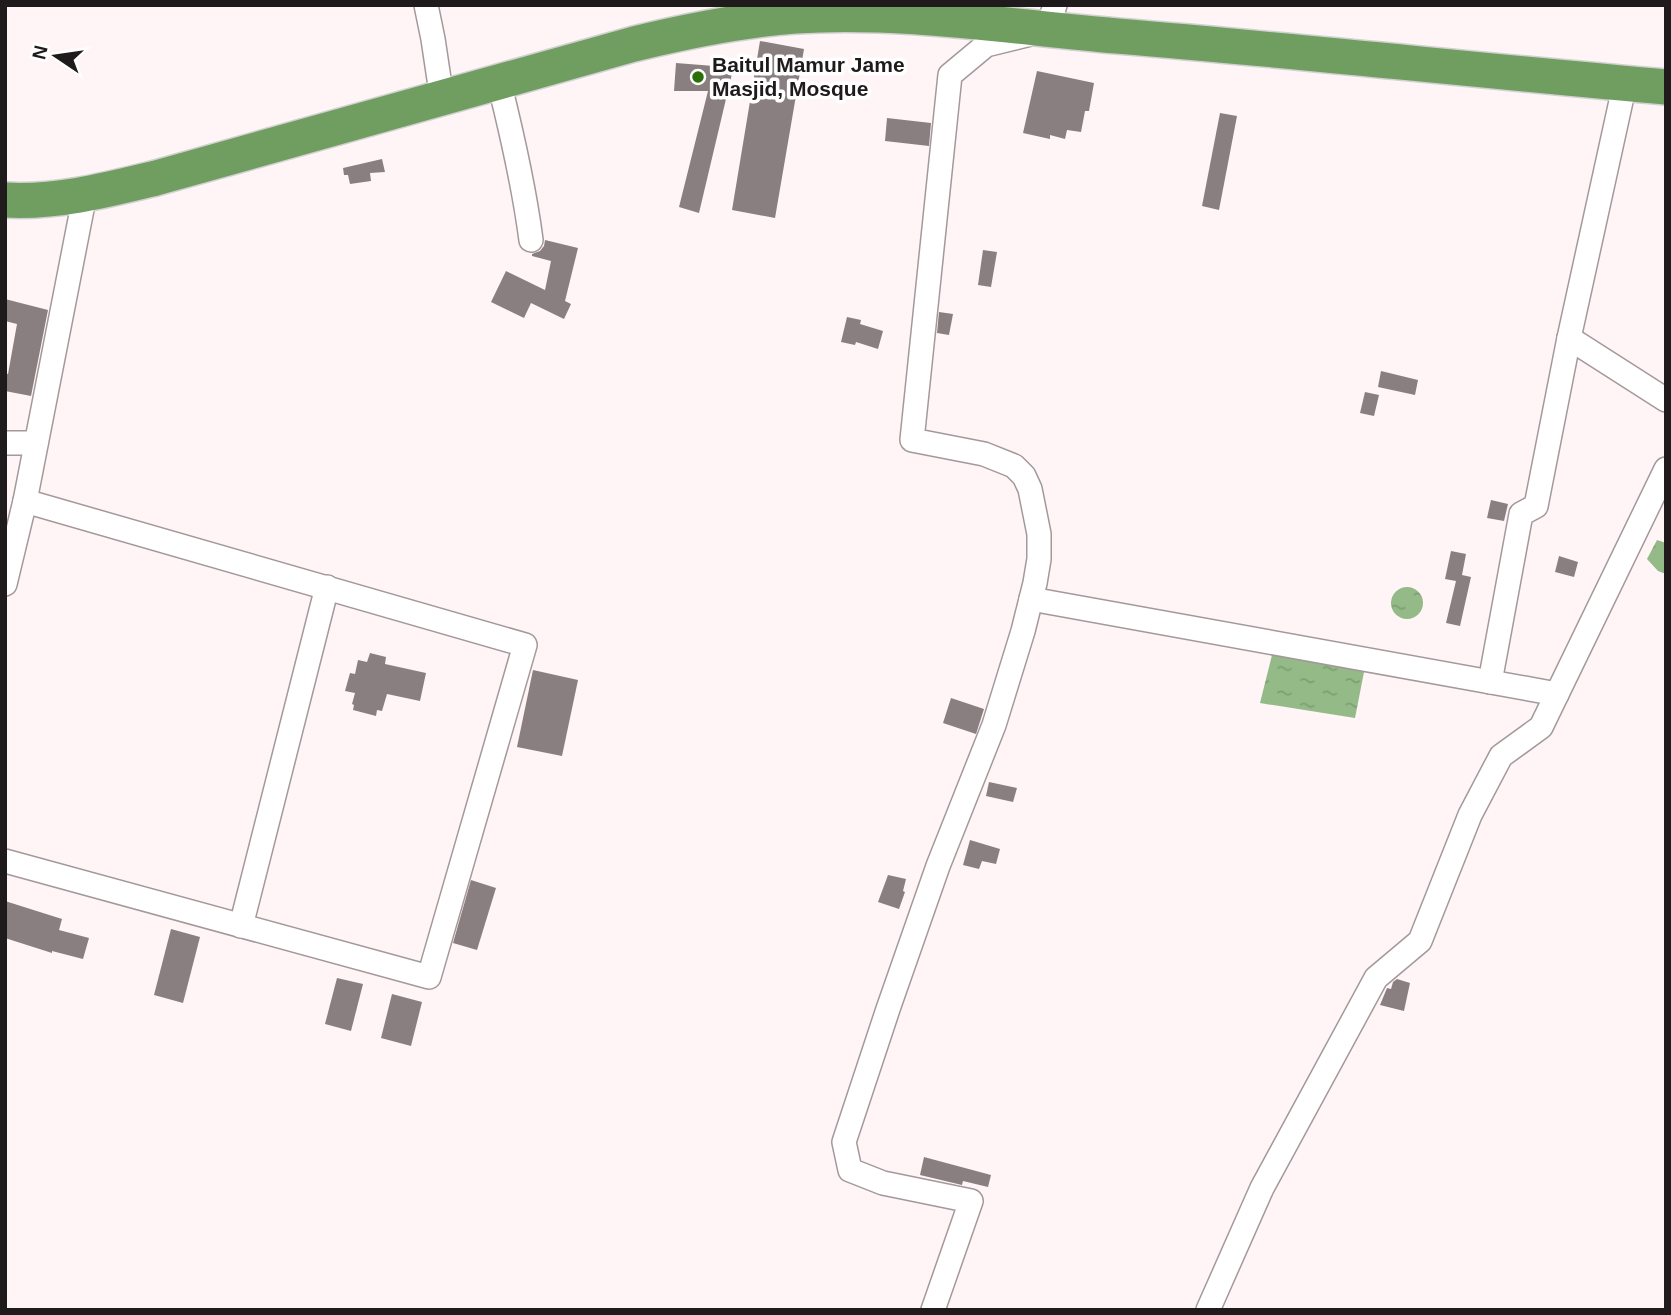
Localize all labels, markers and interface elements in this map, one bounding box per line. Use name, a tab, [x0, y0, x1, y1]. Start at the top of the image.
north arrow	[21, 21, 91, 91]
text: N	[28, 43, 52, 61]
place label: Baitul Mamur Jame Masjid, Mosque	[712, 53, 905, 100]
marker: Baitul Mamur Jame Masjid, Mosque	[690, 69, 706, 85]

